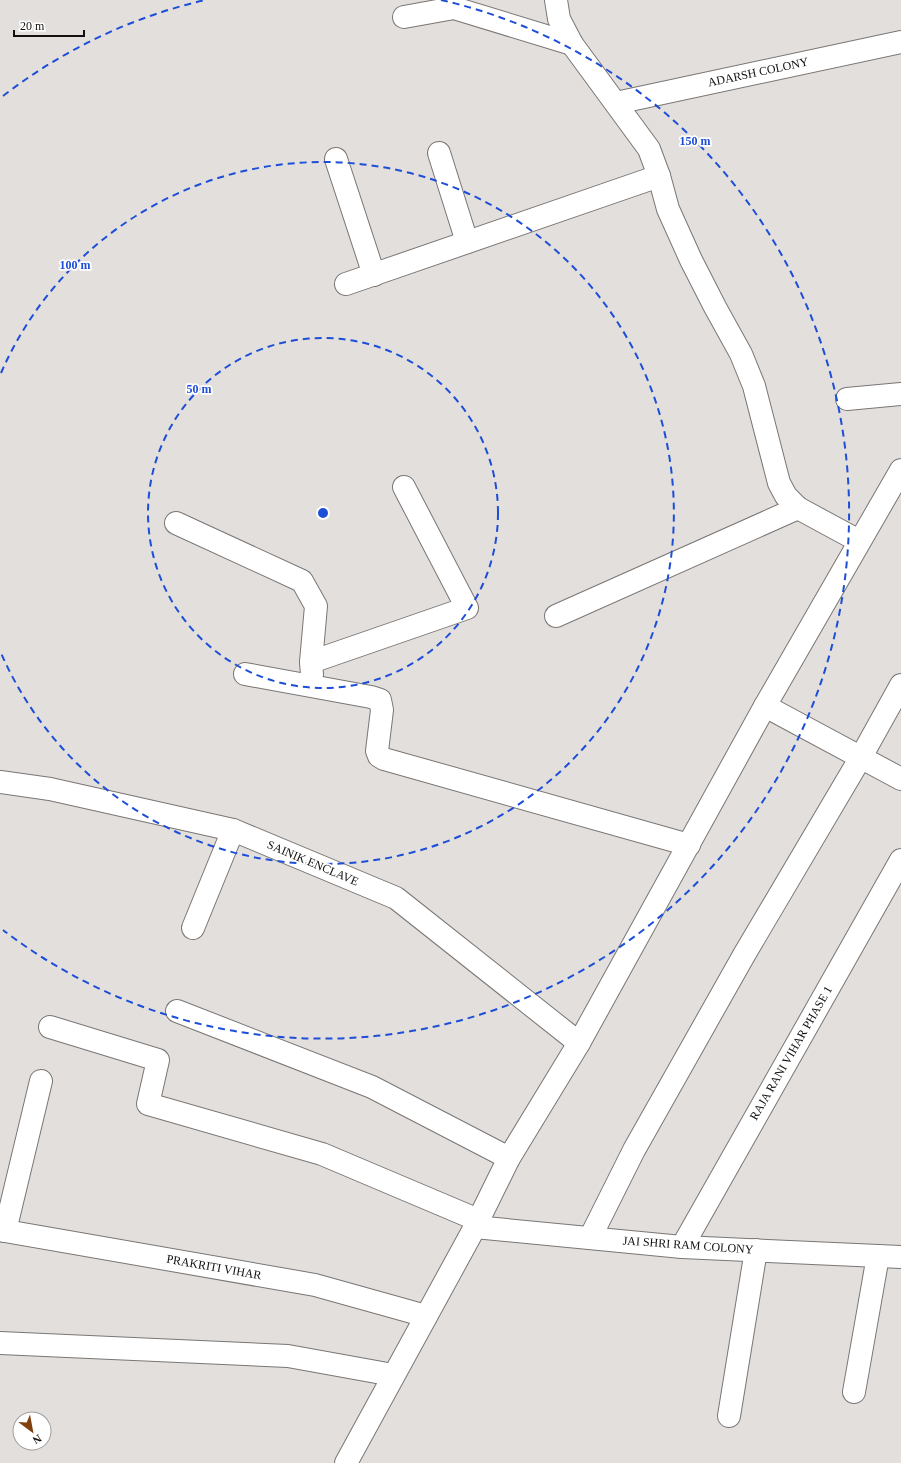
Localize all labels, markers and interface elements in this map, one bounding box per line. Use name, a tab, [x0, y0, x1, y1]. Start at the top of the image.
scale bar	[14, 12, 84, 38]
text: 20 m	[20, 19, 45, 33]
street label: ADARSH COLONY	[706, 54, 810, 89]
text: 150 m	[680, 134, 711, 148]
text: 100 m	[60, 258, 91, 272]
text: 50 m	[187, 382, 212, 396]
centre of rings	[316, 506, 330, 520]
street label: SAINIK ENCLAVE	[265, 837, 361, 889]
street label: RAJA RANI VIHAR PHASE 1	[747, 983, 835, 1123]
street label: JAI SHRI RAM COLONY	[622, 1233, 754, 1257]
street label: PRAKRITI VIHAR	[165, 1252, 263, 1282]
north arrow	[12, 1411, 52, 1451]
text: N	[31, 1432, 44, 1447]

